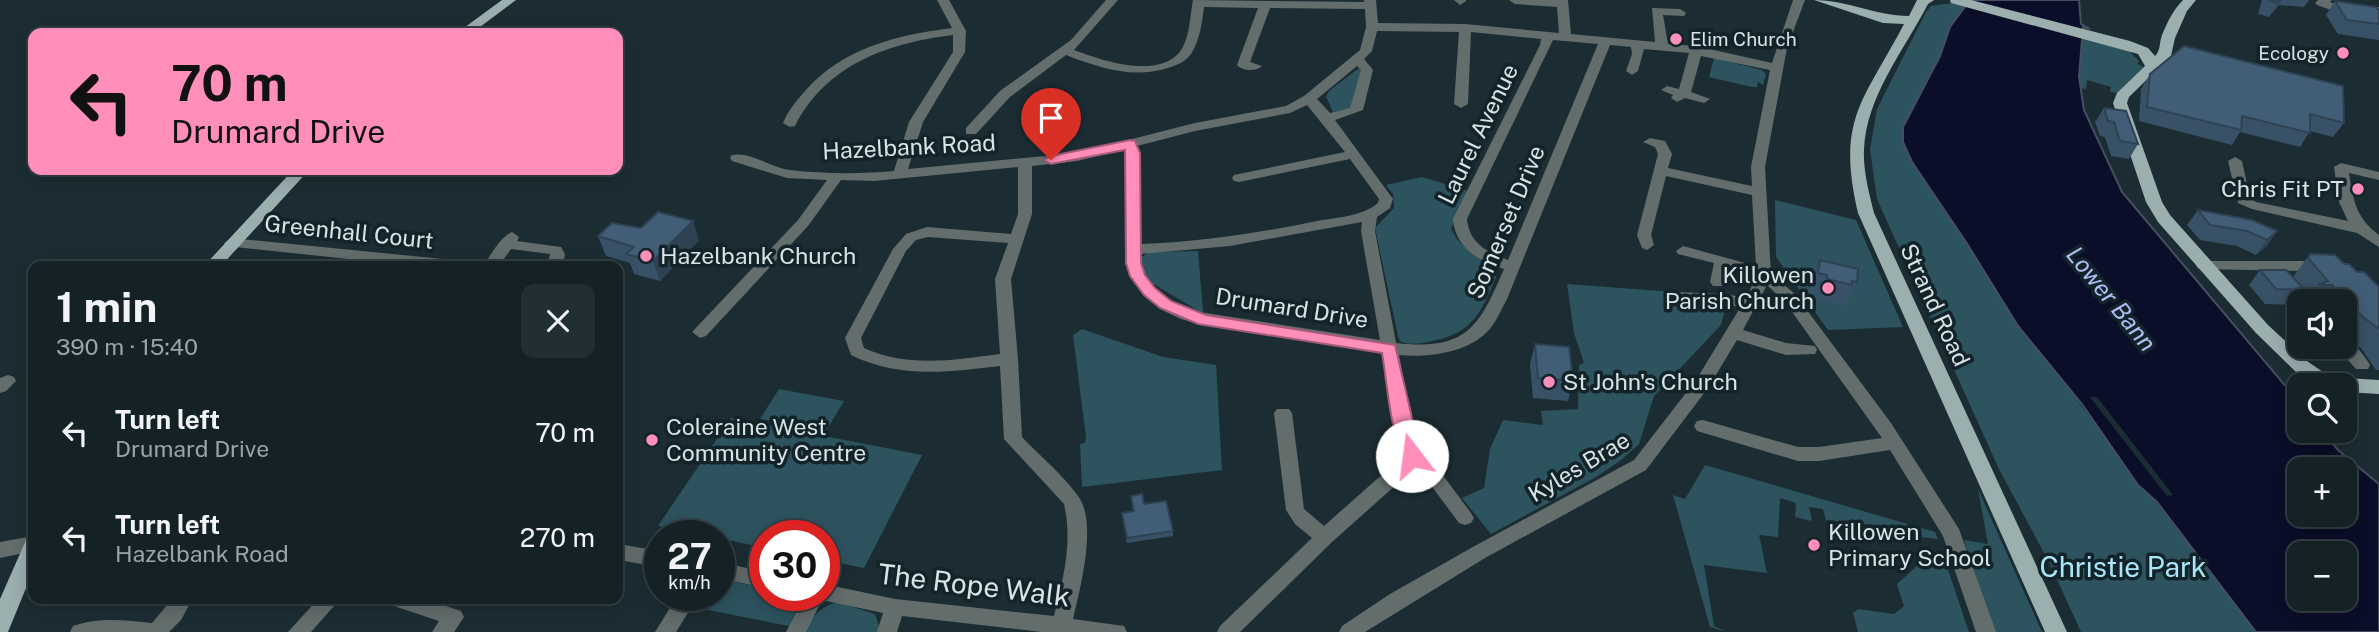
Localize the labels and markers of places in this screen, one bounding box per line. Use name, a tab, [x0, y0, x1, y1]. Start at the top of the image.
place label: Elim Church	[1690, 28, 1797, 50]
marker: Elim Church	[1668, 31, 1684, 47]
place label: Ecology	[2258, 42, 2329, 64]
marker: Ecology	[2335, 45, 2351, 61]
pin	[1021, 88, 1081, 160]
place label: Chris Fit PT	[2221, 175, 2344, 202]
marker: Chris Fit PT	[2350, 181, 2366, 197]
place label: Hazelbank Church	[660, 242, 856, 269]
marker: Hazelbank Church	[638, 248, 654, 264]
place label: Killowen Parish Church	[1665, 261, 1814, 314]
marker: Killowen Parish Church	[1820, 280, 1836, 296]
place label: St John's Church	[1563, 368, 1738, 395]
marker: St John's Church	[1541, 374, 1557, 390]
place label: Coleraine West Community Centre	[666, 413, 866, 466]
marker: Coleraine West Community Centre	[644, 432, 660, 448]
place label: Killowen Primary School	[1828, 518, 1991, 571]
marker: Killowen Primary School	[1806, 537, 1822, 553]

